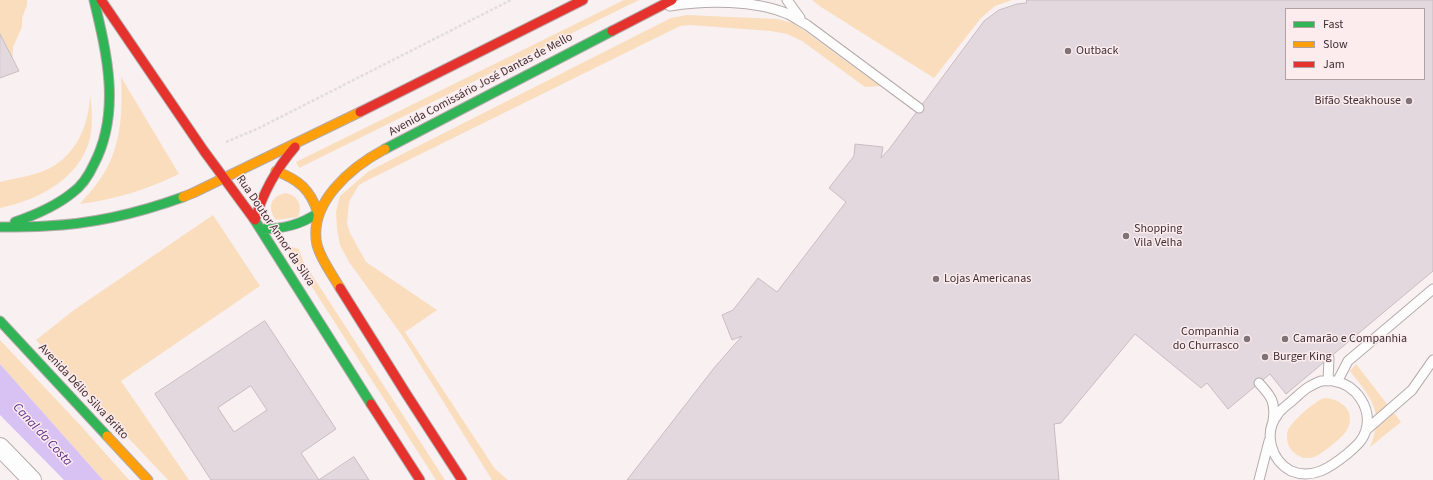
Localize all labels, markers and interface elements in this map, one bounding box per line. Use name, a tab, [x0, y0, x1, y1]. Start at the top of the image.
legend	[1285, 8, 1425, 80]
text: Fast	[1323, 16, 1343, 33]
street label: Avenida Comissário José Dantas de Mello	[387, 30, 575, 140]
text: Slow	[1323, 36, 1348, 53]
place label: Outback	[1076, 44, 1118, 58]
marker: Outback	[1063, 46, 1073, 56]
text: Jam	[1323, 56, 1345, 73]
place label: Bifão Steakhouse	[1314, 94, 1401, 108]
marker: Bifão Steakhouse	[1404, 96, 1414, 106]
street label: Rua Doutor Annor da Silva	[232, 173, 318, 289]
place label: Shopping Vila Velha	[1134, 222, 1182, 250]
marker: Shopping Vila Velha	[1121, 231, 1131, 241]
place label: Lojas Americanas	[944, 272, 1031, 286]
marker: Lojas Americanas	[931, 274, 941, 284]
place label: Companhia do Churrasco	[1173, 325, 1239, 353]
place label: Camarão e Companhia	[1293, 332, 1407, 346]
marker: Companhia do Churrasco	[1242, 334, 1252, 344]
marker: Camarão e Companhia	[1280, 334, 1290, 344]
street label: Avenida Délio Silva Britto	[35, 341, 131, 443]
place label: Burger King	[1273, 350, 1332, 364]
marker: Burger King	[1260, 352, 1270, 362]
water label: Canal da Costa	[9, 400, 75, 470]

